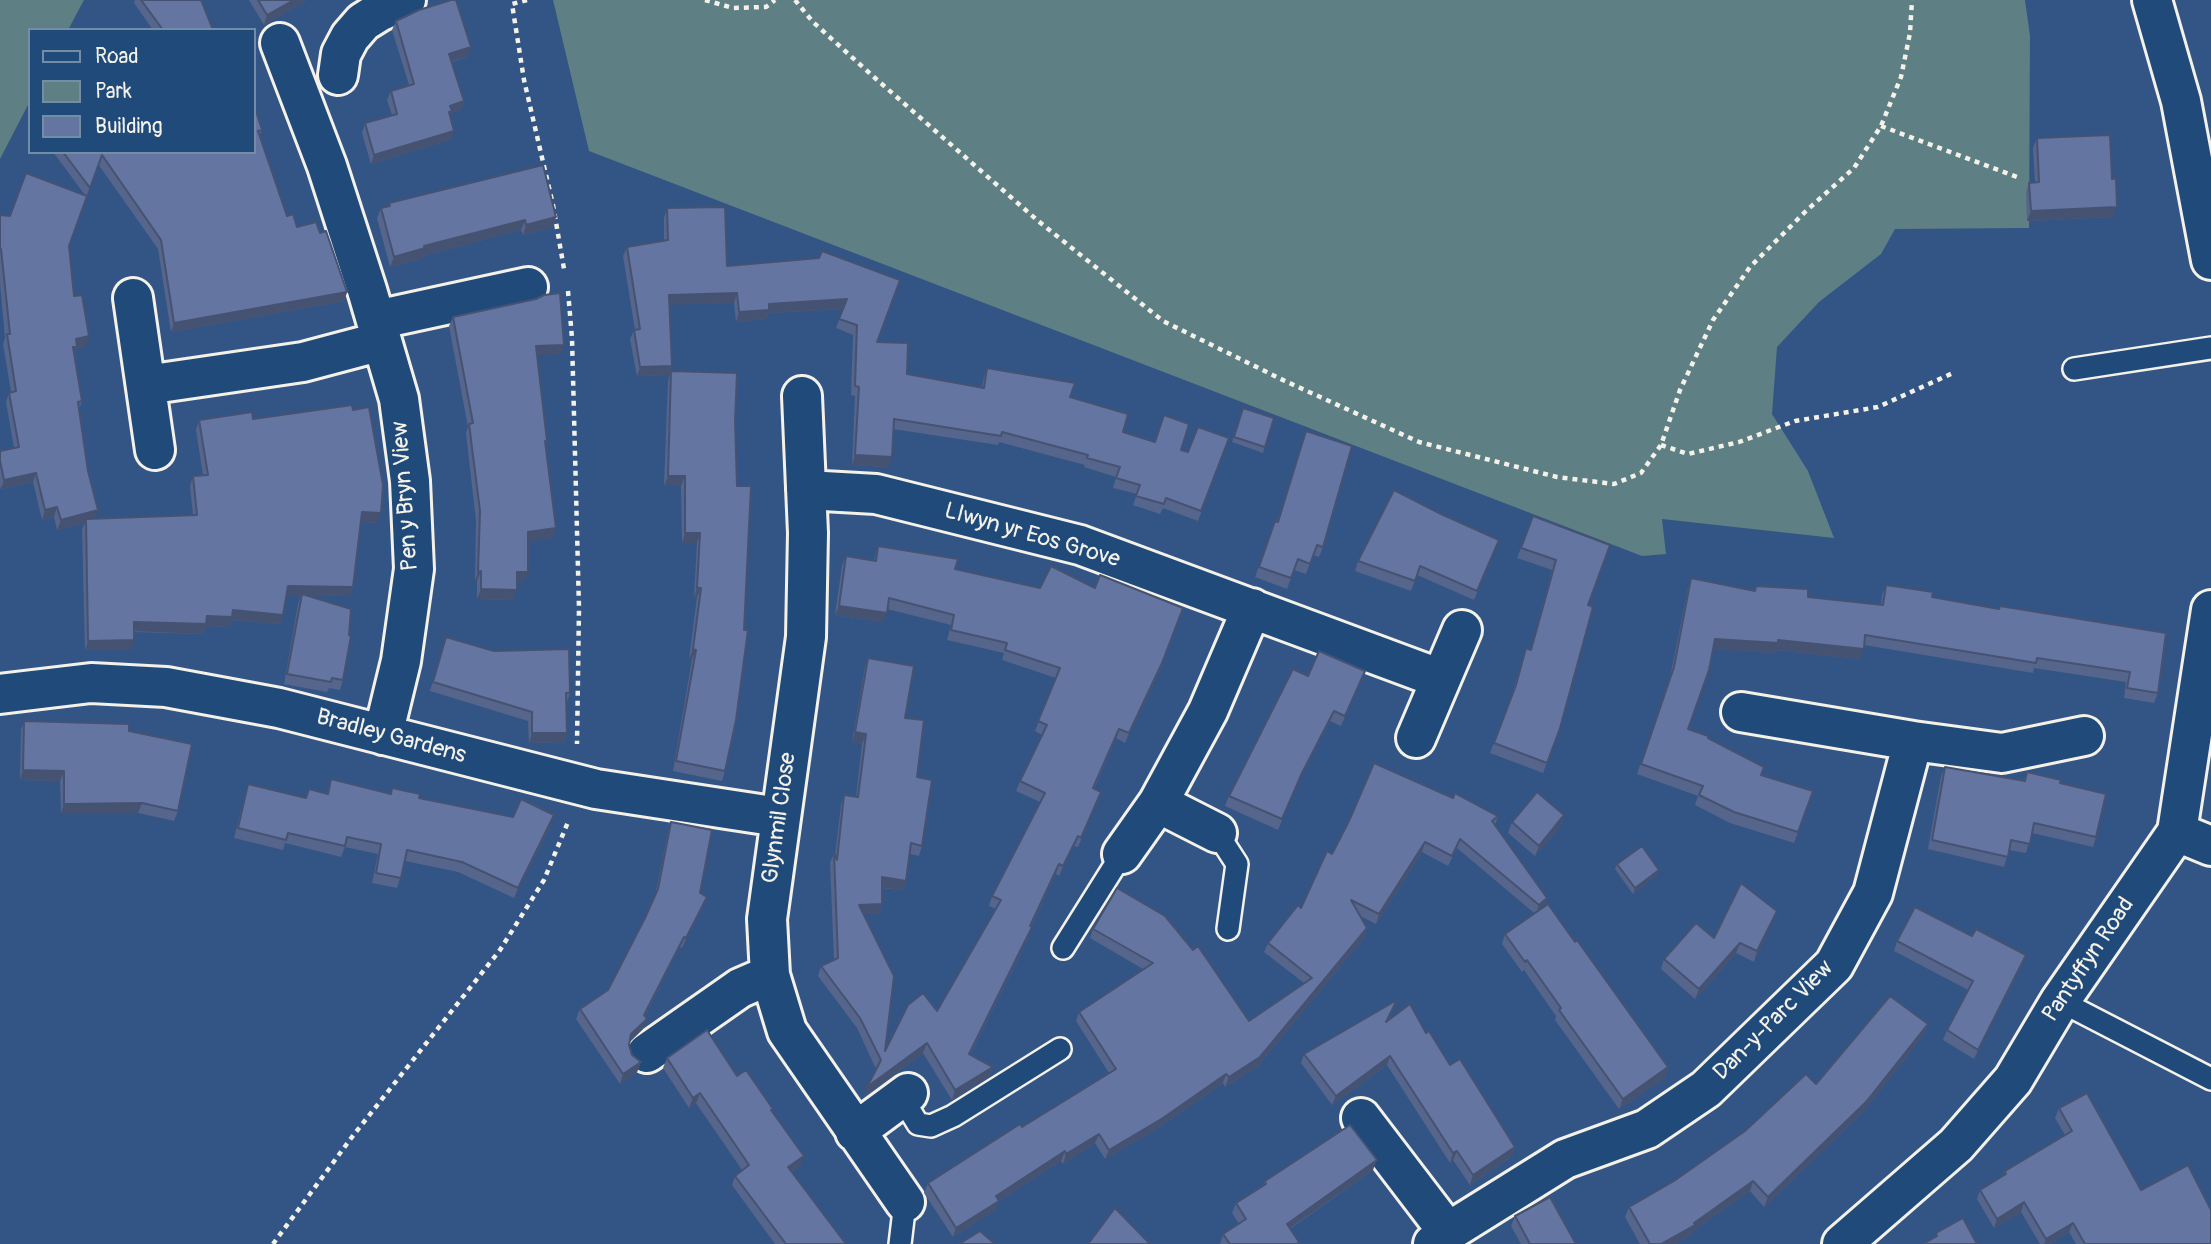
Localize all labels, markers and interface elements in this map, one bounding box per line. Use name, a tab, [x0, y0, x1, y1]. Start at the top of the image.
legend	[28, 28, 256, 154]
text: Road	[95, 43, 139, 70]
text: Park	[95, 78, 132, 105]
text: Building	[95, 113, 162, 140]
street label: Pen y Bryn View	[387, 420, 425, 572]
street label: Llwyn yr Eos Grove	[941, 498, 1123, 574]
street label: Bradley Gardens	[313, 704, 469, 770]
street label: Glynmil Close	[757, 751, 803, 885]
street label: Pantyffyn Road	[2037, 893, 2141, 1027]
street label: Dan-y-Parc View	[1708, 955, 1840, 1087]

